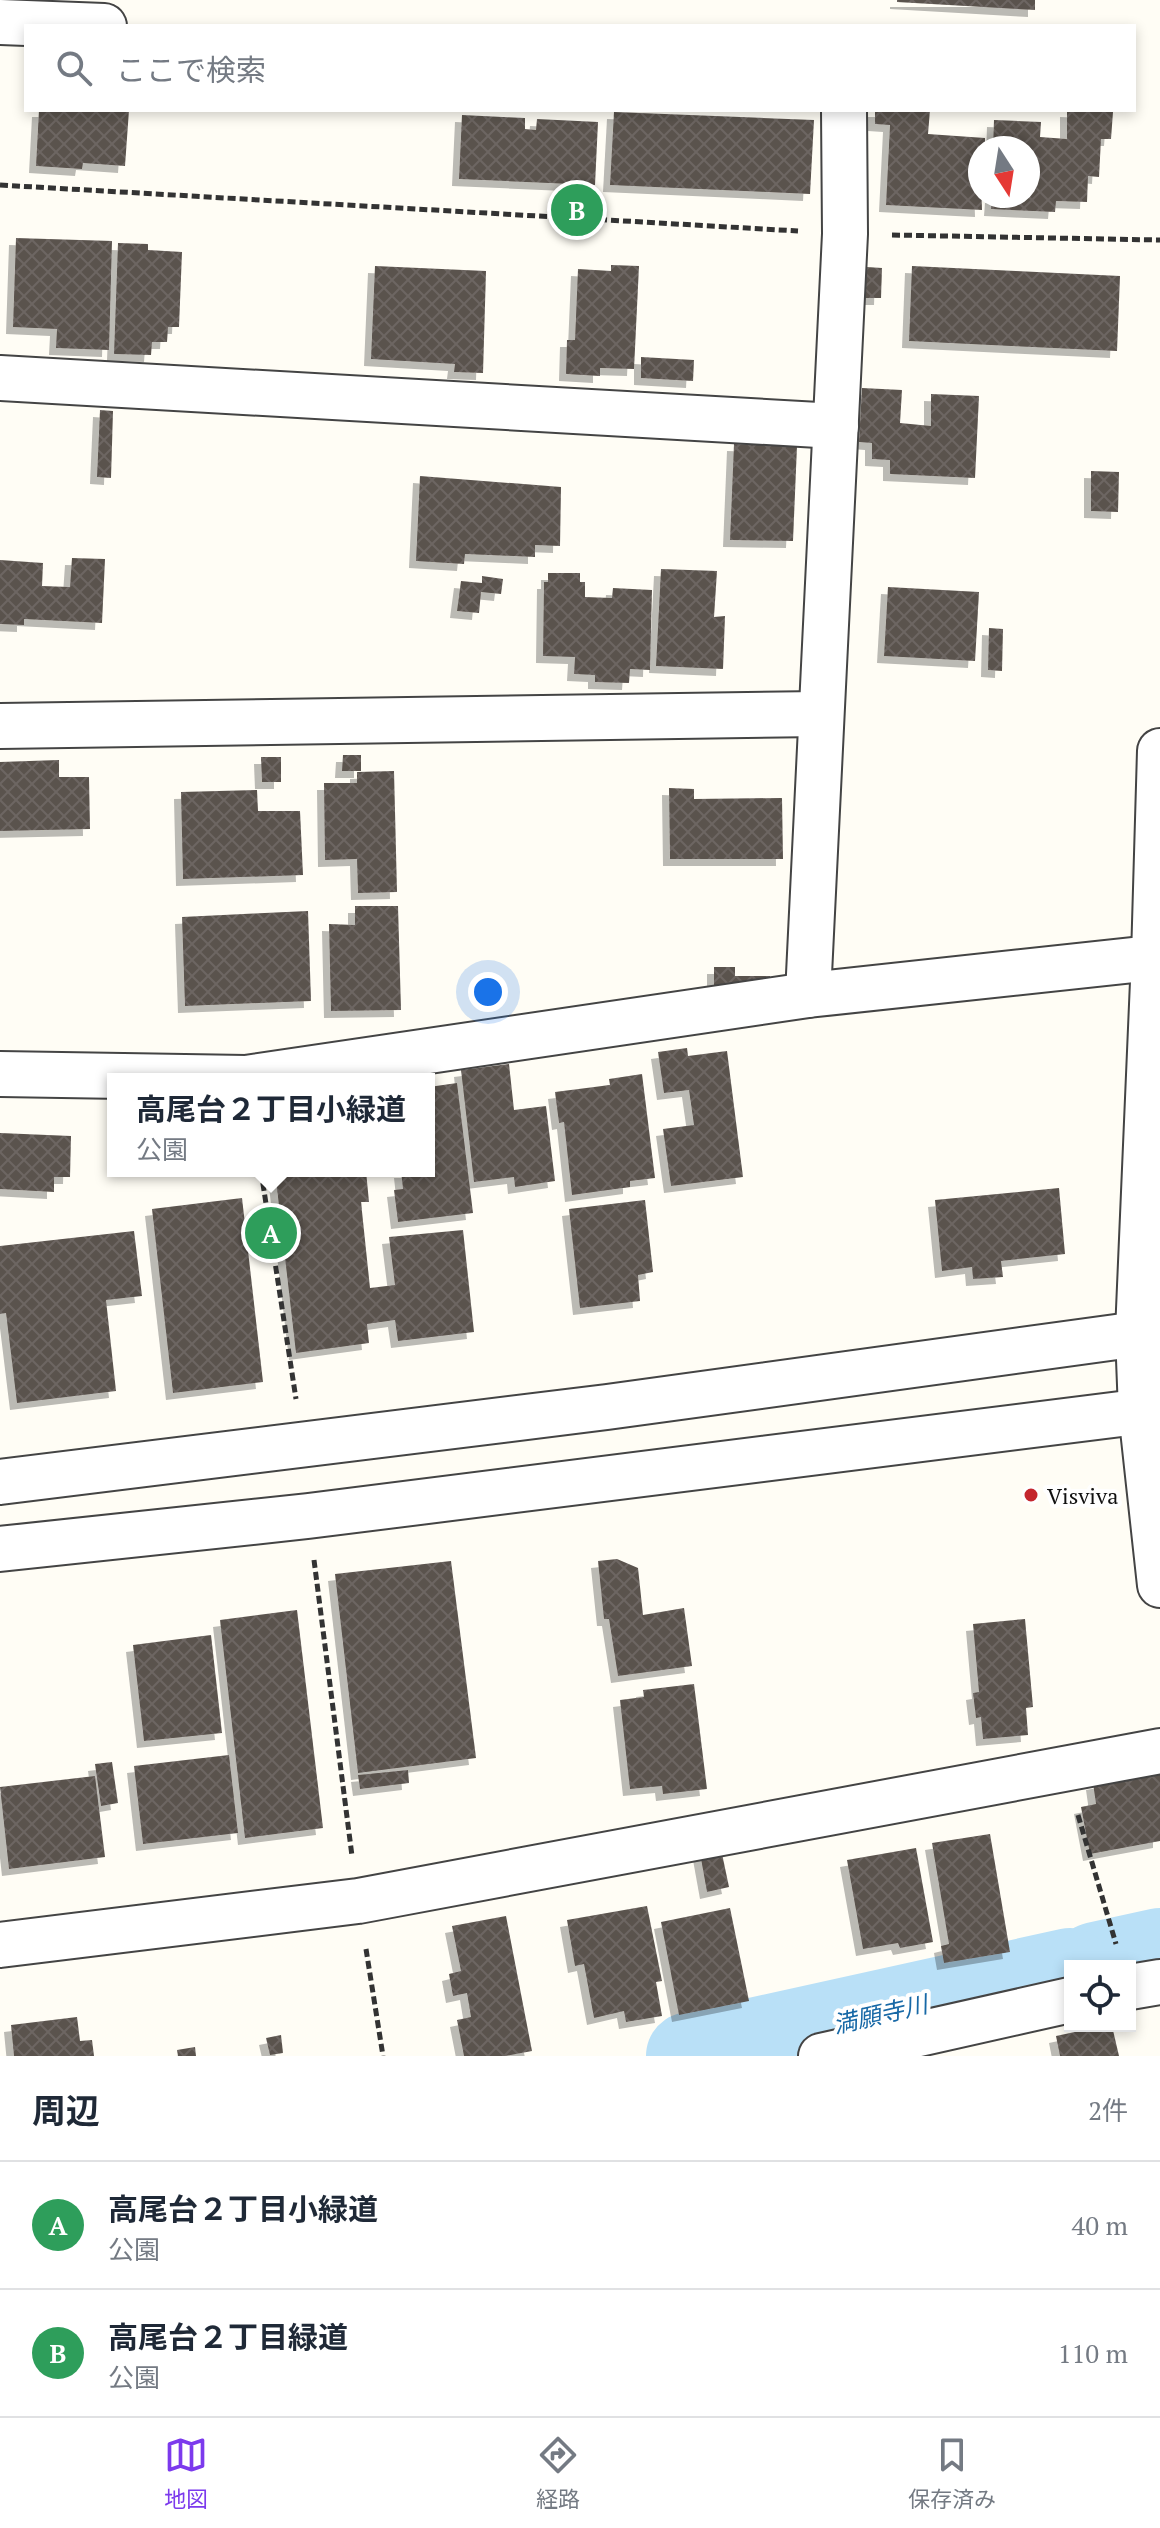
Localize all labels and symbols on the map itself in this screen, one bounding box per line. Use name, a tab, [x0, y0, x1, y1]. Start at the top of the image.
north arrow	[968, 136, 1040, 208]
pin: B	[551, 180, 603, 240]
your location	[468, 972, 508, 1012]
pin: A	[245, 1203, 297, 1263]
place label: Visviva	[1047, 1481, 1118, 1510]
marker: Visviva	[1022, 1486, 1040, 1504]
water label: 満願寺川	[830, 1987, 933, 2040]

